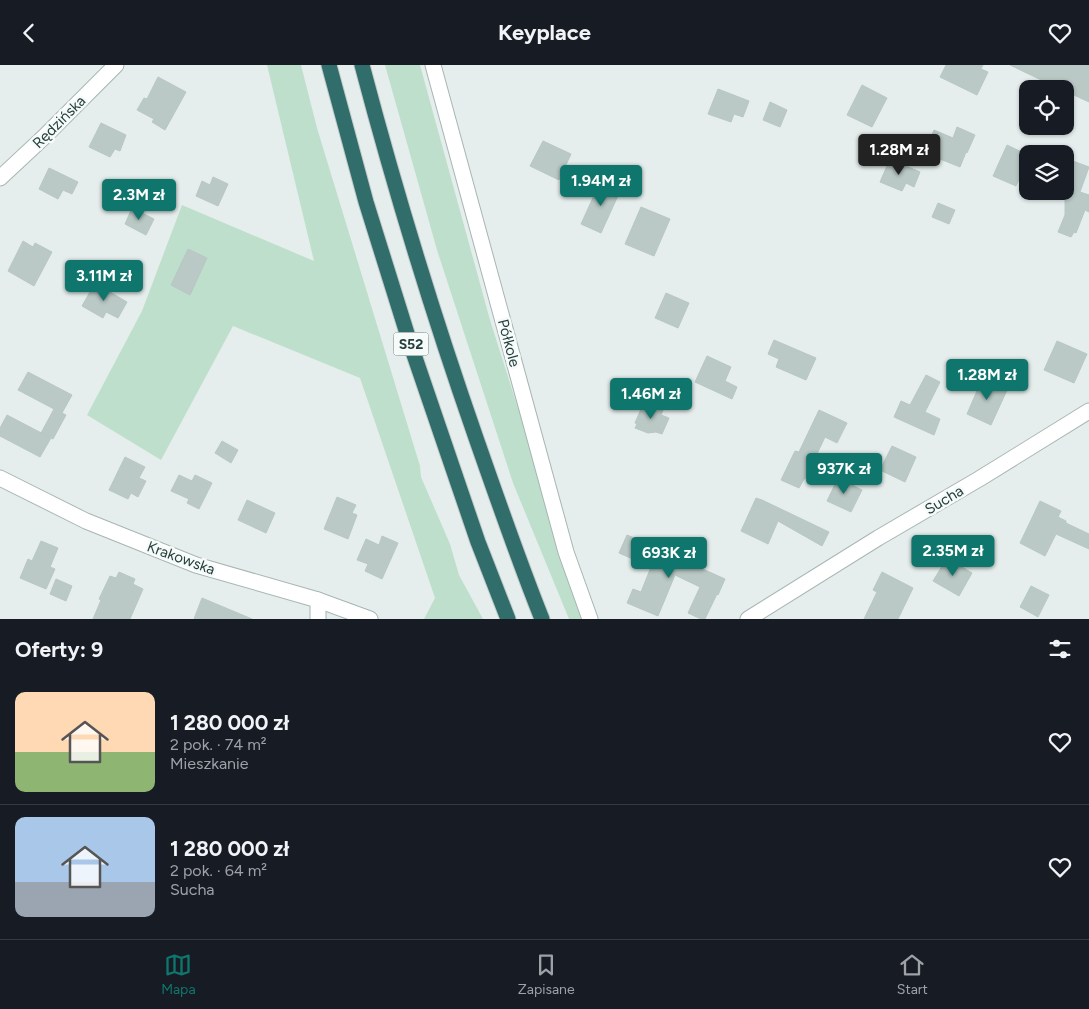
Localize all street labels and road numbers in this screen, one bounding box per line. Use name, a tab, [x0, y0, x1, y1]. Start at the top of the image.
street label: Rędzińska	[29, 92, 89, 152]
street label: Półkole	[494, 317, 524, 369]
road number: S52	[394, 333, 428, 355]
street label: Sucha	[921, 482, 967, 518]
street label: Krakowska	[145, 537, 217, 579]

